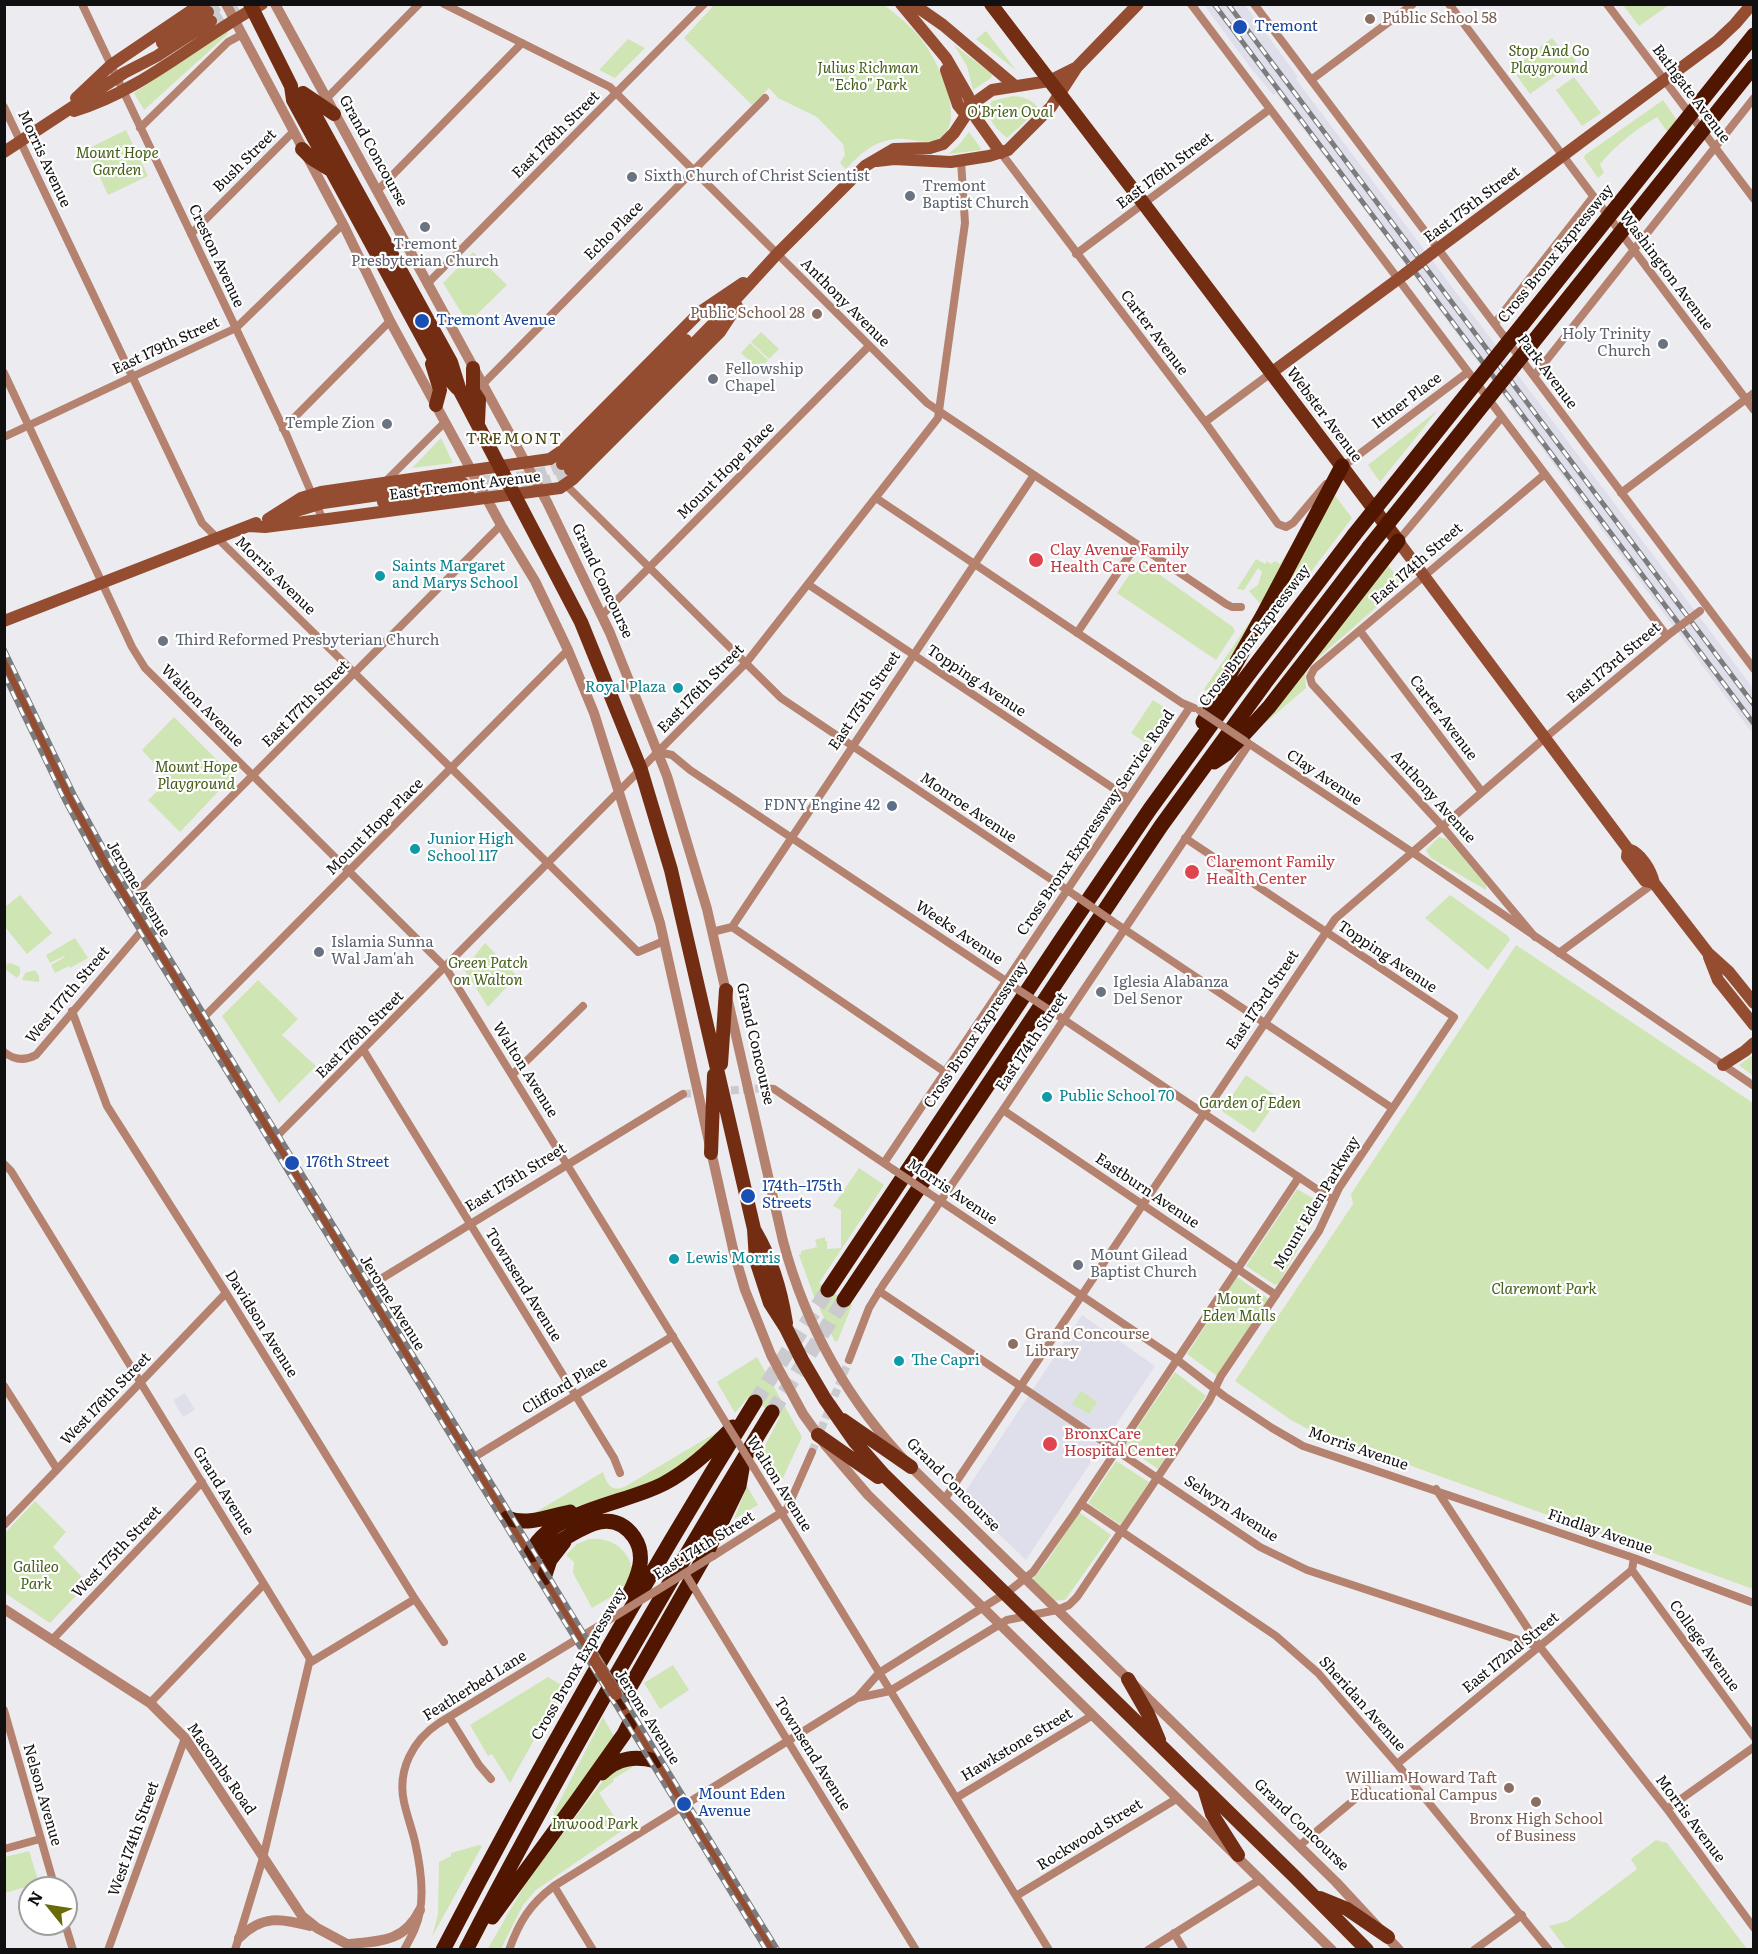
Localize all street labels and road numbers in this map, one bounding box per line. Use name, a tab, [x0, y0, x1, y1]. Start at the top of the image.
street label: Bathgate Avenue	[1648, 41, 1734, 147]
street label: East 178th Street	[508, 87, 604, 183]
street label: Grand Concourse	[335, 92, 411, 210]
street label: Morris Avenue	[14, 108, 74, 210]
street label: Bush Street	[210, 126, 280, 196]
street label: East 176th Street	[1113, 129, 1217, 213]
street label: East 175th Street	[1420, 163, 1524, 247]
street label: Cross Bronx Expressway	[1494, 181, 1618, 327]
street label: Echo Place	[581, 198, 647, 264]
street label: Creston Avenue	[184, 202, 248, 310]
street label: Washington Avenue	[1615, 208, 1717, 334]
street label: Anthony Avenue	[797, 255, 893, 351]
street label: Carter Avenue	[1116, 287, 1192, 379]
street label: East 179th Street	[110, 313, 222, 379]
street label: Park Avenue	[1513, 331, 1581, 413]
street label: Webster Avenue	[1282, 364, 1366, 466]
street label: Ittner Place	[1369, 369, 1445, 433]
street label: Mount Hope Place	[674, 419, 778, 523]
street label: East Tremont Avenue	[388, 468, 542, 504]
street label: East 174th Street	[1367, 519, 1467, 609]
street label: Grand Concourse	[568, 521, 636, 641]
street label: Morris Avenue	[231, 533, 319, 619]
street label: Cross Bronx Expressway	[1196, 561, 1314, 711]
street label: East 173rd Street	[1564, 619, 1664, 707]
street label: East 176th Street	[654, 641, 748, 737]
street label: Topping Avenue	[923, 641, 1029, 721]
street label: East 175th Street	[825, 648, 905, 754]
street label: East 177th Street	[259, 657, 353, 751]
street label: Walton Avenue	[157, 661, 247, 751]
street label: Carter Avenue	[1405, 672, 1481, 764]
street label: Cross Bronx Expressway Service Road	[1013, 707, 1179, 939]
street label: Clay Avenue	[1283, 746, 1365, 810]
street label: Anthony Avenue	[1387, 747, 1479, 847]
street label: Monroe Avenue	[916, 769, 1020, 847]
street label: Mount Hope Place	[323, 775, 427, 879]
street label: Jerome Avenue	[102, 838, 174, 940]
street label: Weeks Avenue	[912, 897, 1006, 969]
street label: Topping Avenue	[1334, 917, 1440, 997]
street label: West 177th Street	[22, 943, 114, 1047]
street label: East 173rd Street	[1223, 947, 1303, 1053]
street label: Cross Bronx Expressway	[920, 958, 1032, 1112]
street label: Grand Concourse	[732, 981, 778, 1107]
street label: East 176th Street	[312, 987, 408, 1083]
street label: East 174th Street	[992, 989, 1072, 1095]
street label: Walton Avenue	[488, 1019, 562, 1121]
street label: Mount Eden Parkway	[1270, 1133, 1364, 1273]
street label: East 175th Street	[462, 1140, 570, 1216]
street label: Eastburn Avenue	[1092, 1150, 1202, 1232]
street label: Morris Avenue	[903, 1155, 1001, 1229]
street label: Townsend Avenue	[481, 1225, 565, 1345]
street label: Jerome Avenue	[356, 1252, 428, 1354]
street label: Davidson Avenue	[221, 1267, 301, 1381]
street label: West 176th Street	[57, 1349, 155, 1449]
street label: Clifford Place	[519, 1354, 611, 1418]
street label: Morris Avenue	[1305, 1423, 1411, 1475]
street label: Walton Avenue	[742, 1433, 816, 1535]
street label: Grand Concourse	[903, 1435, 1003, 1535]
street label: Grand Avenue	[189, 1443, 257, 1539]
street label: Selwyn Avenue	[1181, 1472, 1281, 1546]
street label: West 175th Street	[69, 1502, 165, 1602]
street label: Findlay Avenue	[1545, 1506, 1655, 1558]
street label: East 174th Street	[650, 1508, 758, 1584]
street label: Cross Bronx Expressway	[528, 1584, 630, 1744]
street label: College Avenue	[1665, 1597, 1743, 1695]
street label: East 172nd Street	[1459, 1609, 1563, 1697]
street label: Featherbed Lane	[420, 1647, 530, 1725]
street label: Sheridan Avenue	[1315, 1653, 1409, 1755]
street label: Jerome Avenue	[611, 1666, 683, 1768]
street label: Townsend Avenue	[770, 1694, 854, 1814]
street label: Hawkstone Street	[958, 1705, 1076, 1785]
street label: Macombs Road	[183, 1720, 259, 1818]
street label: Nelson Avenue	[19, 1742, 65, 1848]
street label: Morris Avenue	[1651, 1772, 1729, 1866]
street label: Grand Concourse	[1250, 1775, 1352, 1875]
street label: West 174th Street	[105, 1779, 163, 1899]
street label: Rockwood Street	[1034, 1795, 1146, 1875]

